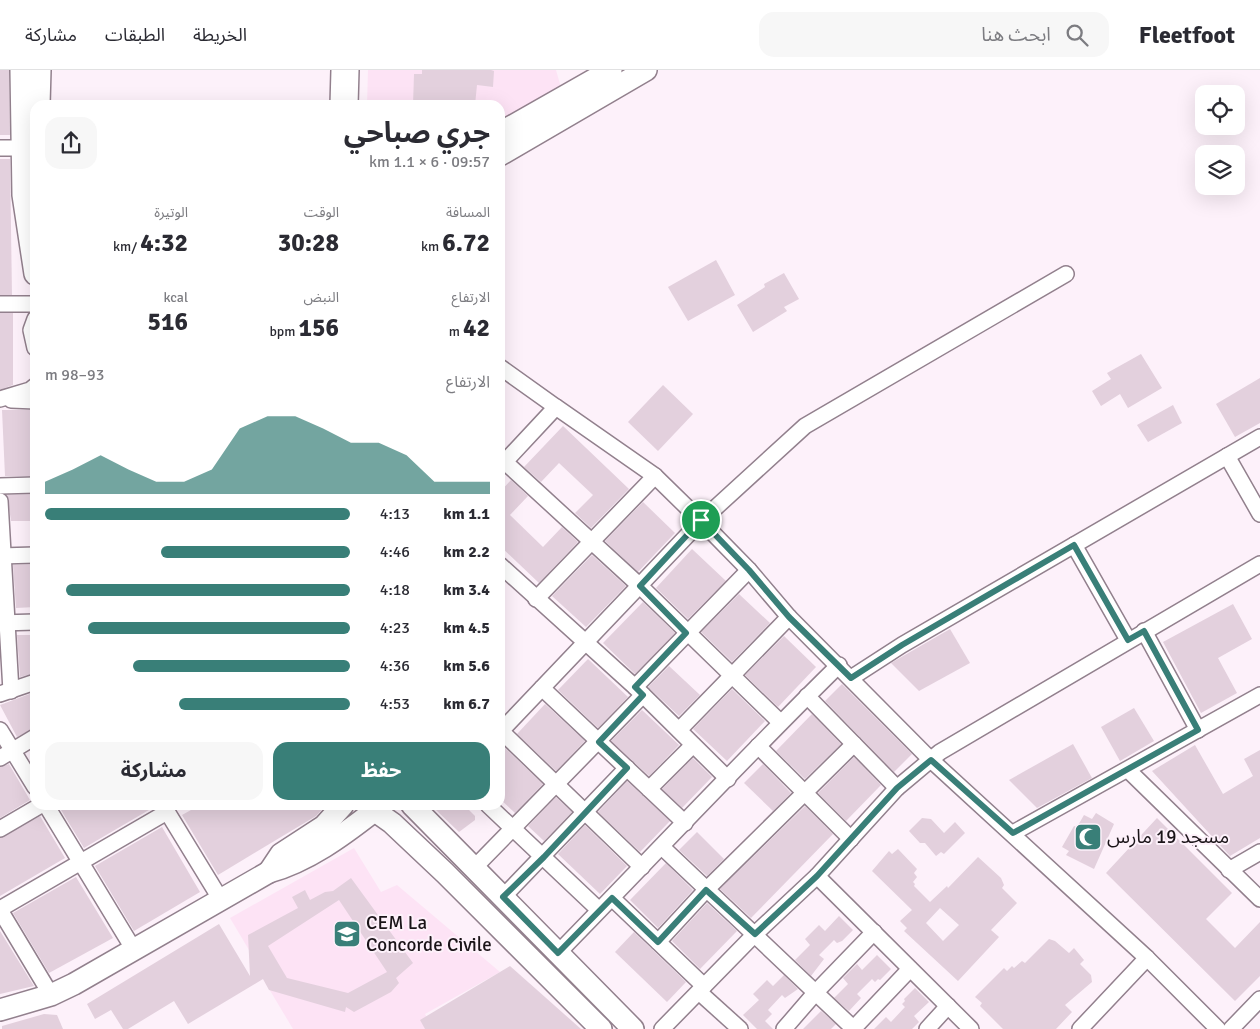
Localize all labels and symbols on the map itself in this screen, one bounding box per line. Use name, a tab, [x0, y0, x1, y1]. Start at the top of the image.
pin	[680, 499, 722, 541]
mosque icon: مسجد 19 مارس	[1073, 822, 1103, 852]
place label: مسجد 19 مارس	[1107, 825, 1229, 849]
place label: CEM La Concorde Civile	[366, 911, 492, 957]
school or university icon: CEM La Concorde Civile	[332, 919, 362, 949]

